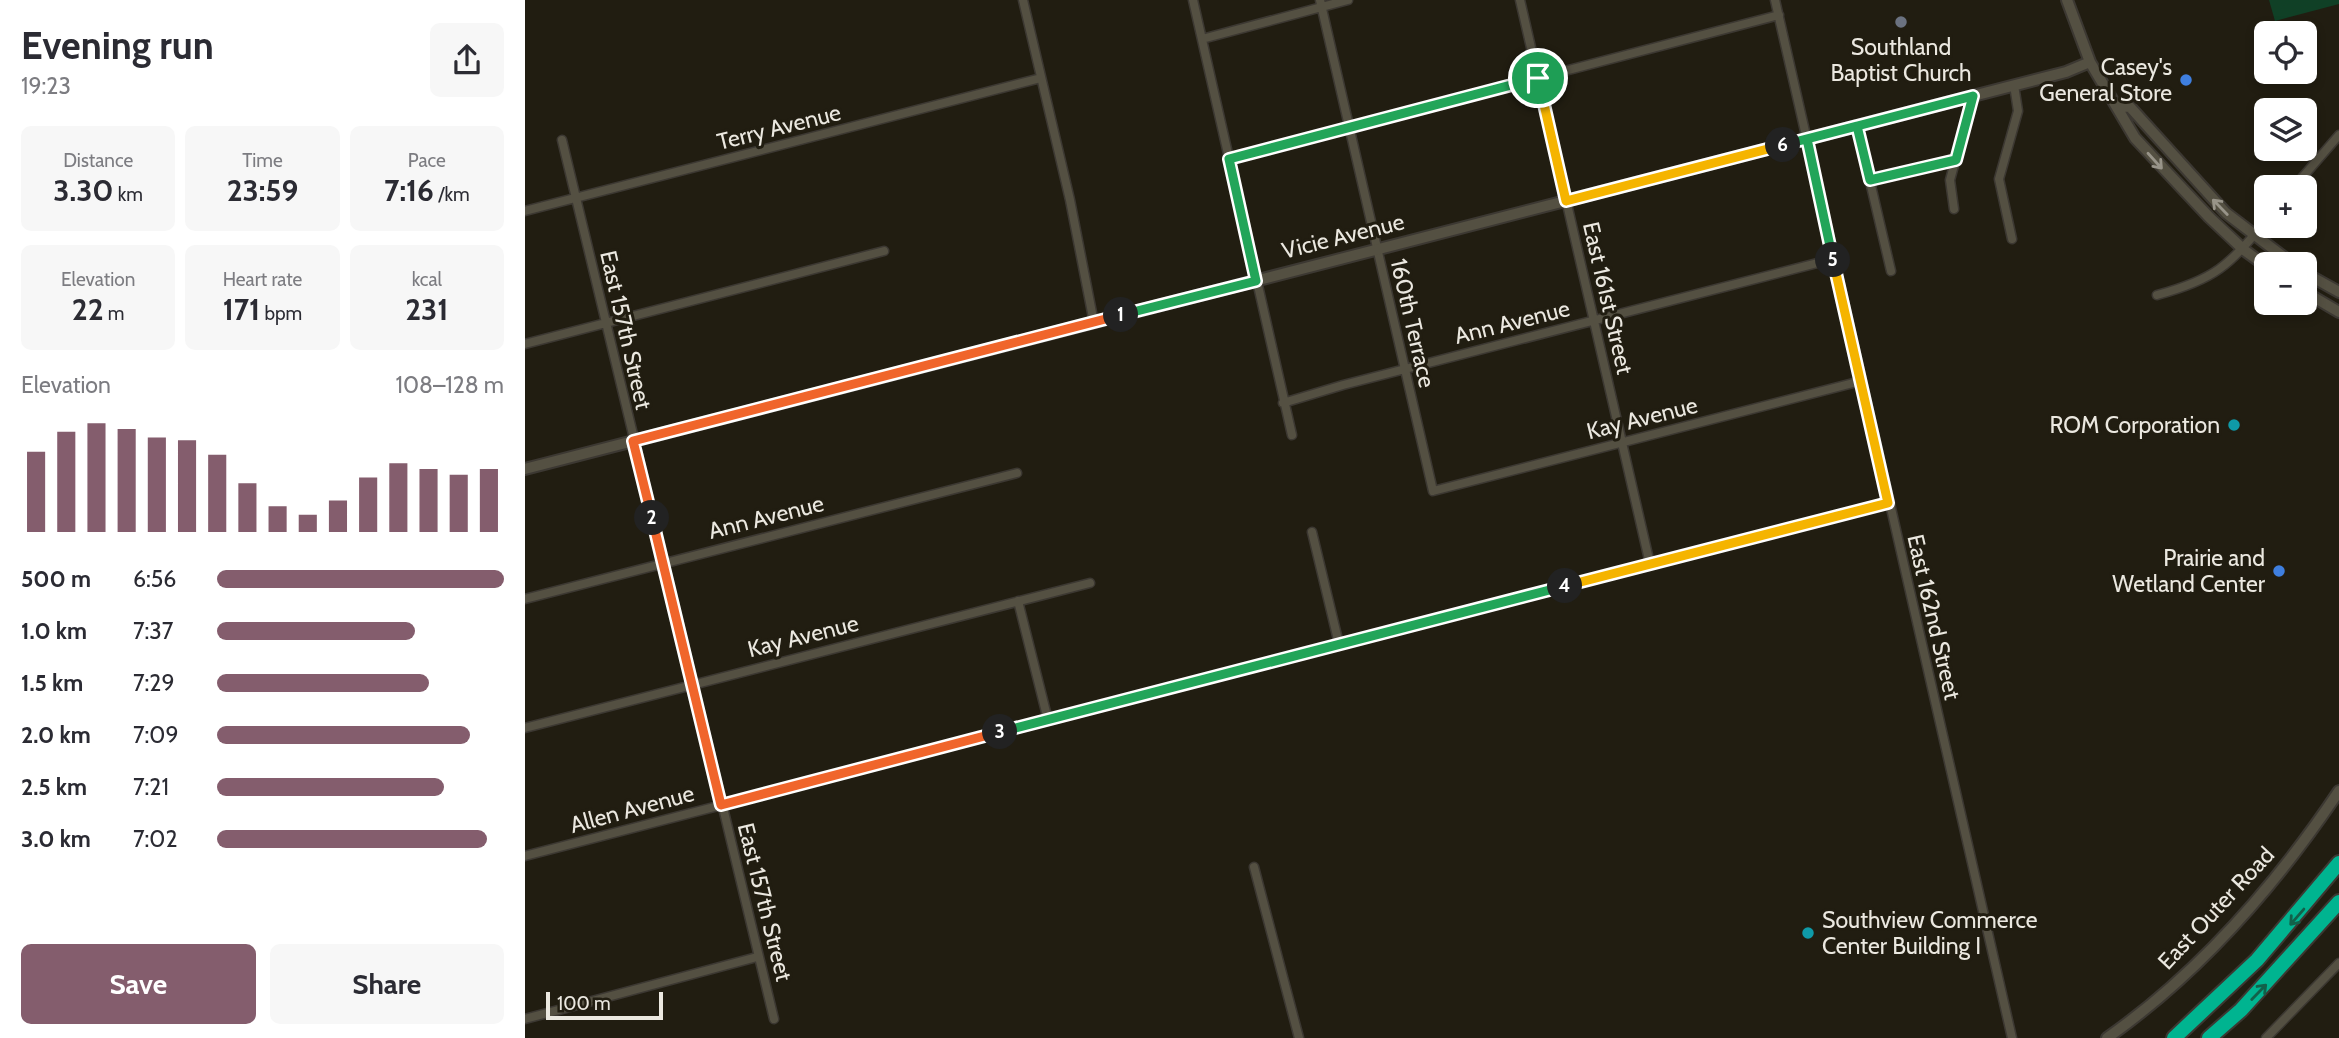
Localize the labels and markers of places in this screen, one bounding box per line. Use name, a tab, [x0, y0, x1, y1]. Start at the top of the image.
marker: Southland Baptist Church	[1893, 14, 1909, 30]
place label: Southland Baptist Church	[1830, 33, 1972, 87]
pin	[1508, 48, 1568, 108]
place label: Casey's General Store	[2039, 53, 2172, 107]
marker: Casey's General Store	[2178, 72, 2194, 88]
pin: 6	[1765, 128, 1801, 162]
pin: 5	[1815, 243, 1851, 278]
pin: 1	[1103, 298, 1139, 332]
place label: ROM Corporation	[2049, 411, 2220, 439]
marker: ROM Corporation	[2226, 417, 2242, 433]
pin: 2	[635, 500, 669, 536]
place label: Prairie and Wetland Center	[2112, 544, 2266, 598]
marker: Prairie and Wetland Center	[2271, 563, 2287, 579]
pin: 4	[1548, 568, 1583, 604]
pin: 3	[983, 714, 1017, 750]
place label: Southview Commerce Center Building I	[1822, 906, 2038, 960]
marker: Southview Commerce Center Building I	[1800, 925, 1816, 941]

